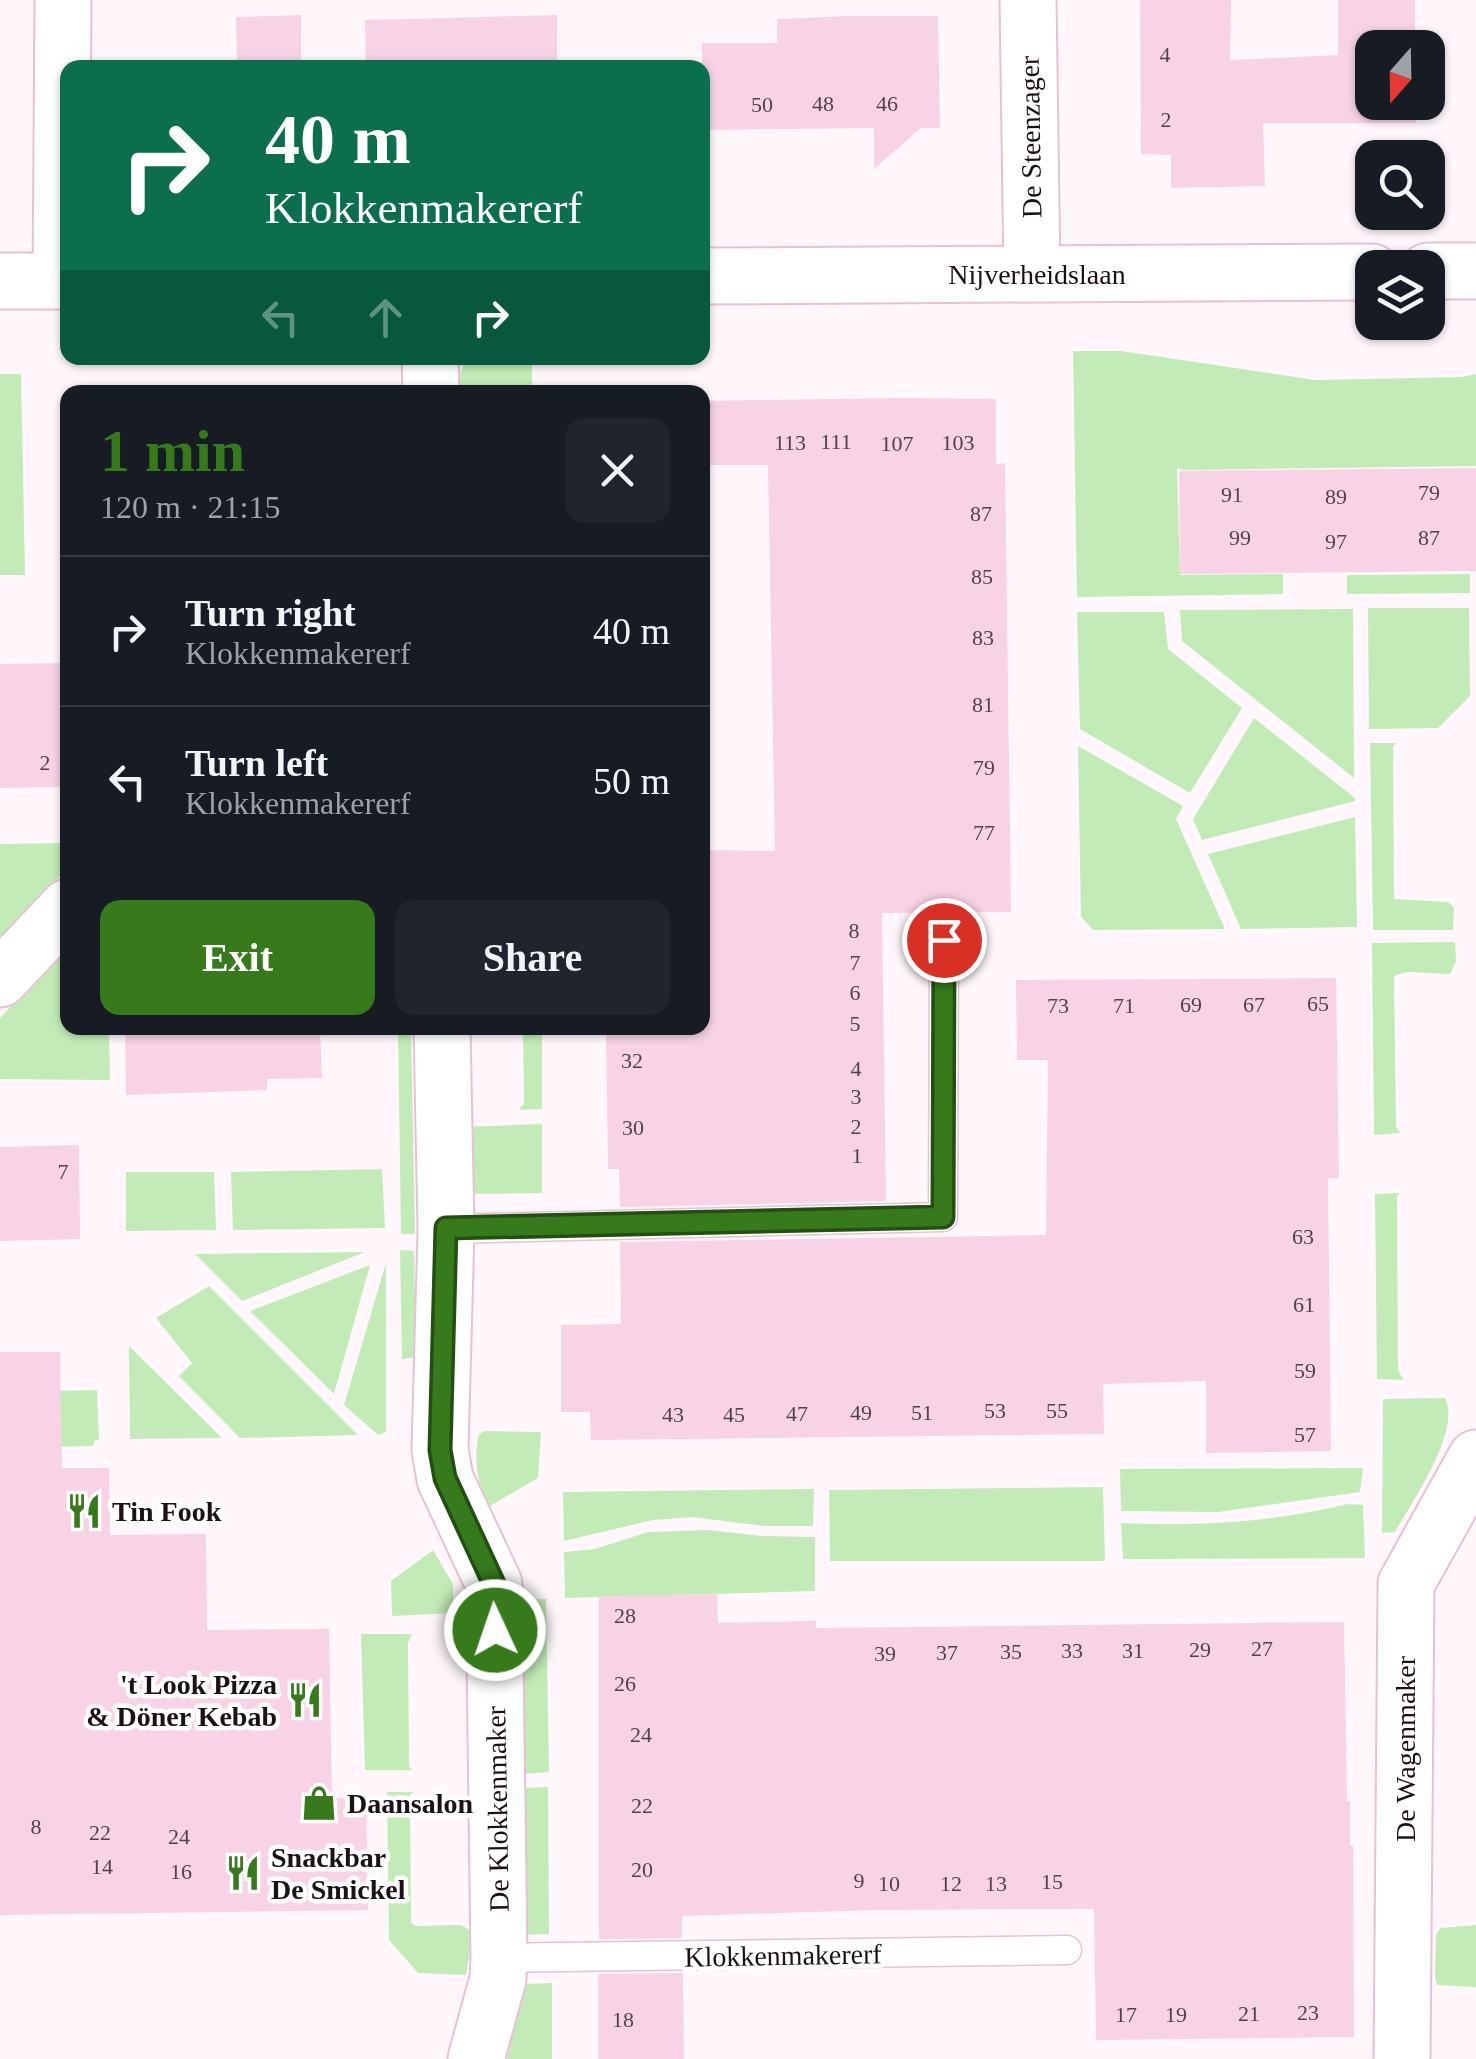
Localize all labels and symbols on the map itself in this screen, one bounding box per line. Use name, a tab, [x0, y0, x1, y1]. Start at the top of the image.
north arrow	[1355, 30, 1445, 120]
house number: 4	[1160, 42, 1171, 67]
street label: De Steenzager	[1014, 55, 1047, 218]
house number: 48	[812, 91, 834, 116]
house number: 46	[876, 91, 898, 116]
house number: 50	[751, 92, 773, 117]
house number: 2	[1161, 107, 1172, 132]
street label: Nijverheidslaan	[948, 259, 1126, 290]
house number: 111	[820, 429, 852, 454]
house number: 113	[774, 430, 806, 455]
house number: 103	[942, 430, 975, 455]
house number: 107	[881, 431, 914, 456]
house number: 79	[1418, 480, 1440, 505]
house number: 91	[1221, 482, 1243, 507]
house number: 89	[1325, 484, 1347, 509]
house number: 87	[970, 501, 992, 526]
house number: 99	[1229, 525, 1251, 550]
house number: 87	[1418, 525, 1440, 550]
house number: 97	[1325, 529, 1347, 554]
house number: 85	[971, 564, 993, 589]
house number: 83	[972, 625, 994, 650]
house number: 81	[972, 692, 994, 717]
house number: 2	[40, 750, 51, 775]
house number: 79	[973, 755, 995, 780]
house number: 77	[973, 820, 995, 845]
pin	[902, 898, 987, 983]
house number: 8	[849, 918, 860, 943]
house number: 7	[850, 950, 861, 975]
house number: 6	[850, 980, 861, 1005]
house number: 65	[1307, 991, 1329, 1016]
house number: 69	[1180, 992, 1202, 1017]
house number: 67	[1243, 992, 1265, 1017]
house number: 73	[1047, 993, 1069, 1018]
house number: 71	[1113, 993, 1135, 1018]
house number: 5	[850, 1011, 861, 1036]
house number: 32	[621, 1048, 643, 1073]
house number: 4	[851, 1056, 862, 1081]
house number: 3	[851, 1084, 862, 1109]
house number: 2	[851, 1114, 862, 1139]
house number: 30	[622, 1115, 644, 1140]
house number: 1	[852, 1143, 863, 1168]
house number: 7	[58, 1159, 69, 1184]
house number: 63	[1292, 1224, 1314, 1249]
house number: 61	[1293, 1292, 1315, 1317]
house number: 59	[1294, 1358, 1316, 1383]
house number: 53	[984, 1398, 1006, 1423]
house number: 55	[1046, 1398, 1068, 1423]
house number: 49	[850, 1400, 872, 1425]
house number: 51	[911, 1400, 933, 1425]
house number: 47	[786, 1401, 808, 1426]
house number: 43	[662, 1402, 684, 1427]
house number: 45	[723, 1402, 745, 1427]
house number: 57	[1294, 1422, 1316, 1447]
restaurant icon: Tin Fook	[65, 1492, 103, 1530]
place label: Tin Fook	[112, 1496, 222, 1527]
position arrow	[443, 1578, 547, 1682]
house number: 28	[614, 1603, 636, 1628]
house number: 27	[1251, 1636, 1273, 1661]
house number: 29	[1189, 1637, 1211, 1662]
house number: 33	[1061, 1638, 1083, 1663]
house number: 31	[1122, 1638, 1144, 1663]
house number: 35	[1000, 1639, 1022, 1664]
house number: 37	[936, 1640, 958, 1665]
house number: 39	[874, 1641, 896, 1666]
street label: De Wagenmaker	[1390, 1655, 1421, 1842]
place label: 't Look Pizza & Döner Kebab	[86, 1669, 277, 1732]
house number: 26	[614, 1671, 636, 1696]
restaurant icon: 't Look Pizza & Döner Kebab	[286, 1681, 324, 1719]
street label: De Klokkenmaker	[480, 1705, 515, 1912]
house number: 24	[630, 1722, 652, 1747]
shop icon: Daansalon	[300, 1784, 338, 1822]
place label: Daansalon	[347, 1788, 473, 1819]
house number: 22	[631, 1793, 653, 1818]
house number: 8	[31, 1814, 42, 1839]
house number: 22	[89, 1820, 111, 1845]
house number: 24	[168, 1824, 190, 1849]
place label: Snackbar De Smickel	[271, 1842, 406, 1905]
house number: 14	[91, 1854, 113, 1879]
restaurant icon: Snackbar De Smickel	[224, 1854, 262, 1892]
house number: 20	[631, 1857, 653, 1882]
house number: 16	[170, 1859, 192, 1884]
house number: 9	[854, 1868, 865, 1893]
house number: 15	[1041, 1869, 1063, 1894]
house number: 10	[878, 1871, 900, 1896]
house number: 12	[940, 1871, 962, 1896]
house number: 13	[985, 1871, 1007, 1896]
street label: Klokkenmakererf	[684, 1938, 883, 1973]
house number: 23	[1297, 2000, 1319, 2025]
house number: 21	[1238, 2001, 1260, 2026]
house number: 17	[1115, 2002, 1137, 2027]
house number: 19	[1165, 2002, 1187, 2027]
house number: 18	[612, 2007, 634, 2032]

